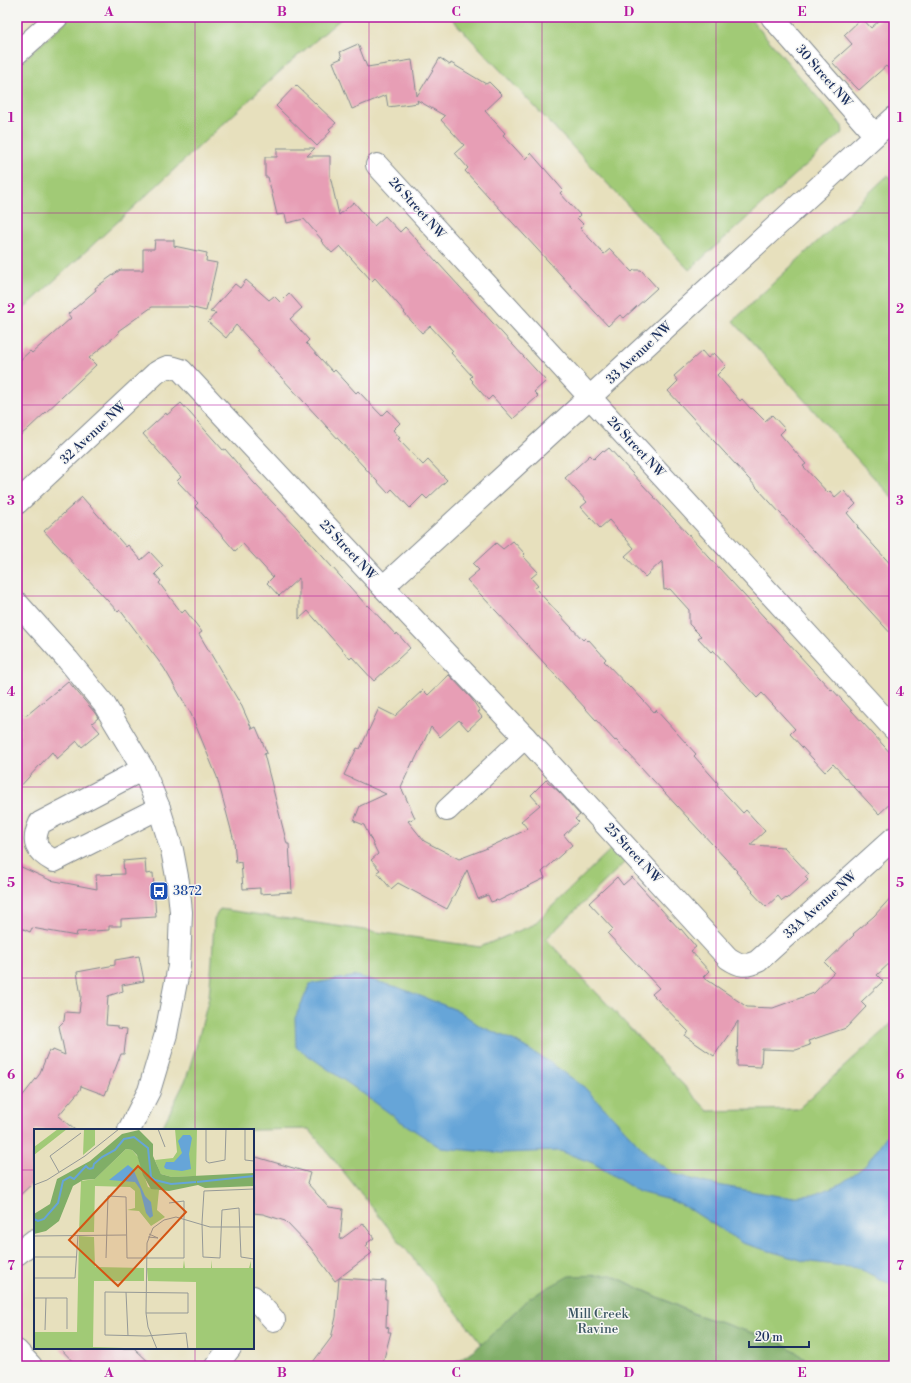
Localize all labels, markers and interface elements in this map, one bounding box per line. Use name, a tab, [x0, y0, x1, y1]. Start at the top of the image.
text: A	[103, 4, 114, 20]
text: B	[277, 4, 287, 20]
text: C	[451, 4, 461, 20]
text: D	[624, 4, 634, 20]
text: E	[797, 4, 807, 20]
street label: 30 Street NW	[792, 41, 856, 112]
text: 1	[8, 110, 15, 126]
text: 1	[897, 110, 904, 126]
street label: 26 Street NW	[385, 174, 450, 243]
text: 2	[7, 301, 15, 317]
text: 2	[896, 301, 904, 317]
street label: 33 Avenue NW	[603, 318, 676, 388]
street label: 32 Avenue NW	[57, 398, 130, 468]
street label: 26 Street NW	[604, 413, 669, 482]
text: 3	[7, 493, 15, 509]
text: 3	[896, 493, 904, 509]
street label: 25 Street NW	[316, 516, 381, 584]
text: 4	[7, 684, 16, 700]
text: 4	[896, 684, 905, 700]
street label: 25 Street NW	[601, 819, 666, 887]
street label: 33A Avenue NW	[780, 867, 861, 942]
text: 5	[7, 875, 15, 891]
text: 5	[896, 875, 904, 891]
bus stop icon: 3872	[148, 880, 170, 902]
place label: 3872	[173, 883, 202, 899]
text: 6	[7, 1067, 15, 1083]
text: 6	[896, 1067, 904, 1083]
inset map	[34, 1129, 254, 1349]
text: 7	[7, 1258, 15, 1274]
text: 7	[896, 1258, 904, 1274]
park label: Mill Creek Ravine	[568, 1306, 629, 1337]
scale bar	[749, 1323, 809, 1349]
text: 20 m	[755, 1330, 783, 1345]
text: A	[103, 1365, 114, 1381]
text: B	[277, 1365, 287, 1381]
text: C	[451, 1365, 461, 1381]
text: D	[624, 1365, 634, 1381]
text: E	[797, 1365, 807, 1381]

